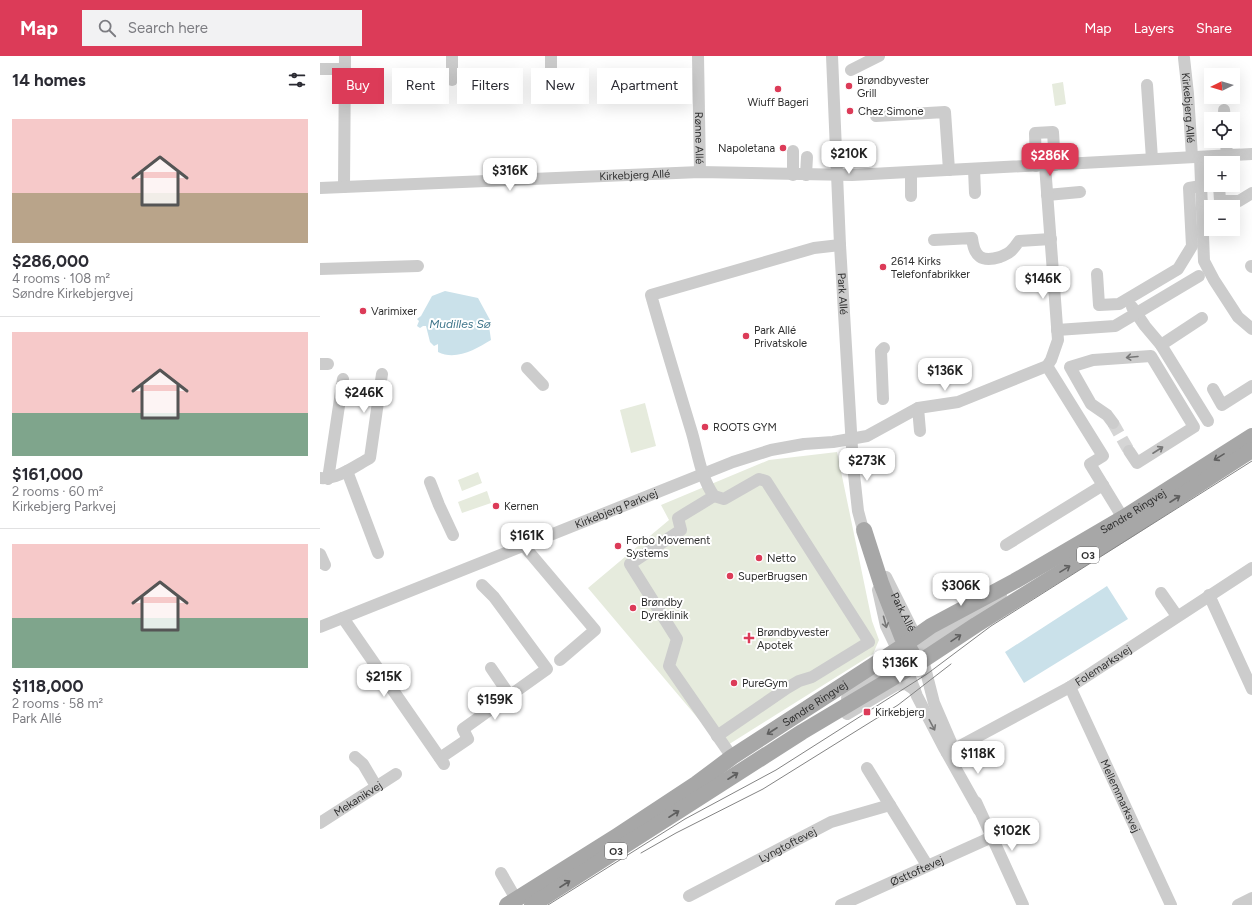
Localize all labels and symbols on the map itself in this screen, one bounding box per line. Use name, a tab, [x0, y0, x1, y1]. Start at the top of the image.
north arrow	[1204, 68, 1240, 104]
street label: Kirkebjerg Allé	[1179, 72, 1197, 144]
place label: Brøndbyvester Grill	[857, 74, 929, 100]
marker: Brøndbyvester Grill	[844, 81, 854, 91]
marker: Wiuff Bageri	[773, 84, 783, 94]
place label: Wiuff Bageri	[747, 96, 809, 109]
place label: Chez Simone	[858, 105, 923, 118]
marker: Chez Simone	[845, 106, 855, 116]
street label: Rønne Allé	[692, 112, 706, 164]
pin: $210K	[821, 141, 877, 175]
place label: Napoletana	[718, 142, 775, 155]
marker: Napoletana	[778, 143, 788, 153]
pin: $286K	[1022, 143, 1078, 177]
pin: $316K	[482, 158, 538, 192]
street label: Kirkebjerg Allé	[599, 167, 670, 183]
place label: 2614 Kirks Telefonfabrikker	[891, 255, 970, 281]
marker: 2614 Kirks Telefonfabrikker	[878, 262, 888, 272]
pin: $146K	[1015, 266, 1071, 300]
street label: Park Allé	[835, 272, 850, 315]
place label: Varimixer	[371, 305, 417, 318]
marker: Varimixer	[358, 306, 368, 316]
water label: Mudilles Sø	[429, 317, 492, 331]
place label: Park Allé Privatskole	[754, 324, 807, 350]
marker: Park Allé Privatskole	[741, 331, 751, 341]
one-way arrow	[1126, 354, 1139, 361]
pin: $136K	[917, 358, 973, 392]
pin: $246K	[336, 380, 392, 414]
place label: ROOTS GYM	[713, 421, 777, 434]
marker: ROOTS GYM	[700, 422, 710, 432]
one-way arrow	[1152, 445, 1164, 453]
pin: $273K	[839, 448, 895, 482]
one-way arrow	[1213, 453, 1225, 461]
street label: Søndre Ringvej	[1098, 486, 1168, 537]
street label: Kirkebjerg Parkvej	[573, 487, 660, 531]
one-way arrow	[1169, 495, 1181, 503]
place label: Kernen	[504, 500, 539, 513]
marker: Kernen	[491, 501, 501, 511]
pin: $161K	[499, 523, 555, 557]
place label: Forbo Movement Systems	[626, 534, 710, 560]
marker: Forbo Movement Systems	[613, 541, 623, 551]
road number: O3	[1077, 547, 1099, 563]
place label: Netto	[767, 552, 796, 565]
marker: Netto	[754, 553, 764, 563]
one-way arrow	[1060, 565, 1071, 573]
place label: SuperBrugsen	[738, 570, 807, 583]
marker: SuperBrugsen	[725, 571, 735, 581]
pin: $306K	[933, 573, 989, 607]
street label: Park Allé	[888, 590, 918, 634]
place label: Brøndby Dyreklinik	[641, 596, 689, 622]
marker: Brøndby Dyreklinik	[628, 603, 638, 613]
one-way arrow	[882, 615, 889, 628]
place label: Brøndbyvester Apotek	[757, 626, 829, 652]
marker: Brøndbyvester Apotek	[744, 633, 754, 643]
one-way arrow	[950, 634, 961, 643]
street label: Folemarksvej	[1073, 643, 1134, 689]
pin: $136K	[872, 650, 928, 684]
pin: $215K	[356, 664, 412, 698]
place label: PureGym	[742, 677, 788, 690]
marker: PureGym	[729, 678, 739, 688]
street label: Søndre Ringvej	[780, 678, 850, 730]
pin: $159K	[467, 687, 523, 721]
place label: Kirkebjerg	[875, 706, 925, 719]
marker: Kirkebjerg	[862, 707, 872, 717]
one-way arrow	[929, 719, 936, 731]
one-way arrow	[767, 727, 778, 735]
pin: $118K	[950, 741, 1006, 775]
street label: Mellemmarksvej	[1097, 757, 1143, 835]
one-way arrow	[728, 772, 739, 780]
street label: Mekanikvej	[332, 779, 385, 819]
one-way arrow	[669, 809, 680, 818]
pin: $102K	[984, 818, 1040, 852]
street label: Lyngtoftevej	[757, 825, 819, 866]
road number: O3	[605, 843, 627, 859]
street label: Østtoftevej	[888, 854, 946, 889]
one-way arrow	[559, 880, 570, 888]

